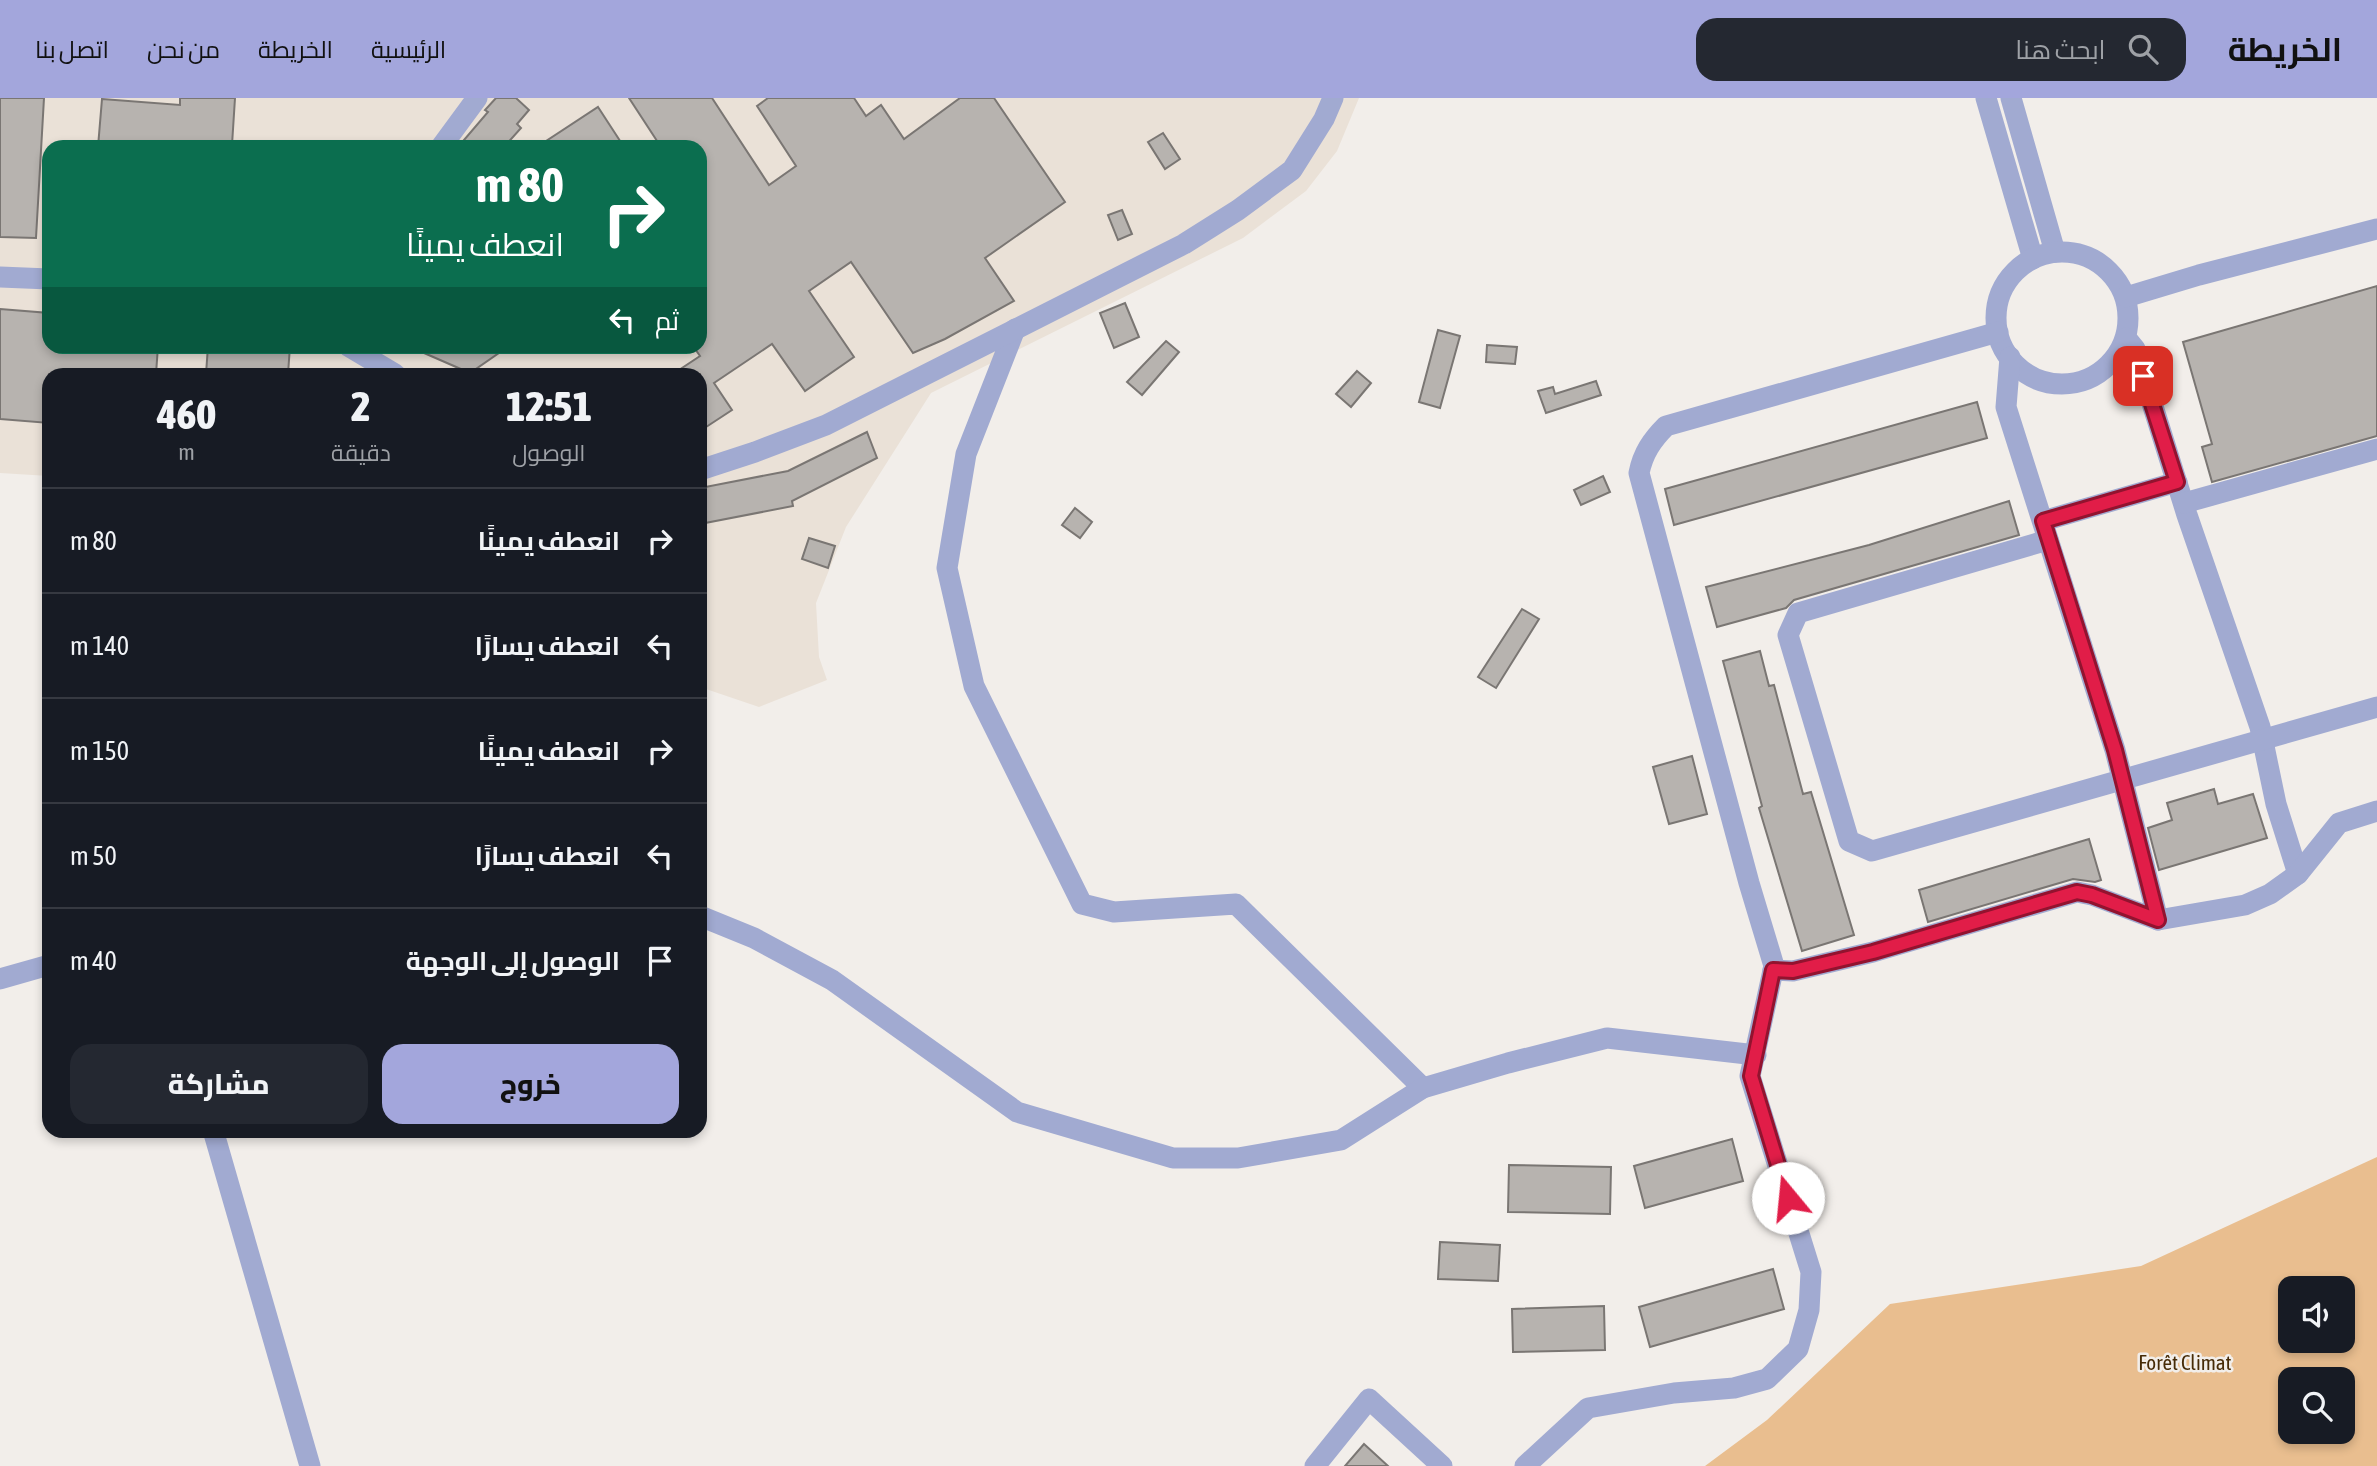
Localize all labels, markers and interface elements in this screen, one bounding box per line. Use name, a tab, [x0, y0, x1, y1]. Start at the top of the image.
search box	[1696, 18, 2186, 81]
icon: search	[2124, 30, 2162, 68]
text: الخريطة	[2228, 30, 2342, 68]
text: ابحث هنا	[2015, 35, 2106, 65]
text: اتصل بنا	[35, 36, 109, 63]
text: من نحن	[147, 36, 220, 63]
text: الخريطة	[258, 36, 333, 63]
text: الرئيسية	[371, 36, 446, 63]
text: 80 m	[476, 156, 564, 212]
icon: right	[588, 168, 679, 259]
text: انعطف يمينًا	[406, 226, 564, 263]
icon: left	[603, 301, 641, 339]
text: ثم	[655, 306, 679, 336]
pin	[2113, 346, 2173, 406]
icon: arrive	[2124, 357, 2162, 395]
text: 2	[351, 382, 371, 430]
text: 12:51	[506, 382, 592, 430]
text: 460	[157, 390, 216, 438]
text: m	[178, 439, 195, 465]
text: دقيقة	[331, 440, 391, 466]
text: الوصول	[512, 440, 586, 466]
icon: right	[641, 522, 679, 560]
text: 80 m	[70, 526, 117, 556]
text: انعطف يمينًا	[478, 526, 620, 556]
icon: left	[641, 627, 679, 665]
text: 140 m	[70, 631, 129, 661]
text: انعطف يسارًا	[475, 631, 620, 661]
icon: right	[641, 732, 679, 770]
text: 150 m	[70, 736, 129, 766]
text: انعطف يمينًا	[478, 736, 620, 766]
icon: left	[641, 837, 679, 875]
text: 50 m	[70, 841, 117, 871]
text: انعطف يسارًا	[475, 841, 620, 871]
icon: arrive	[641, 942, 679, 980]
text: 40 m	[70, 946, 117, 976]
text: الوصول إلى الوجهة	[406, 946, 620, 976]
button: مشاركة	[70, 1044, 368, 1124]
button: خروج	[382, 1044, 679, 1124]
position arrow	[1751, 1161, 1825, 1235]
map controls	[2278, 1276, 2355, 1444]
button: sound	[2278, 1276, 2355, 1353]
park label: Forêt Climat	[2138, 1350, 2232, 1374]
button: search	[2278, 1367, 2355, 1444]

